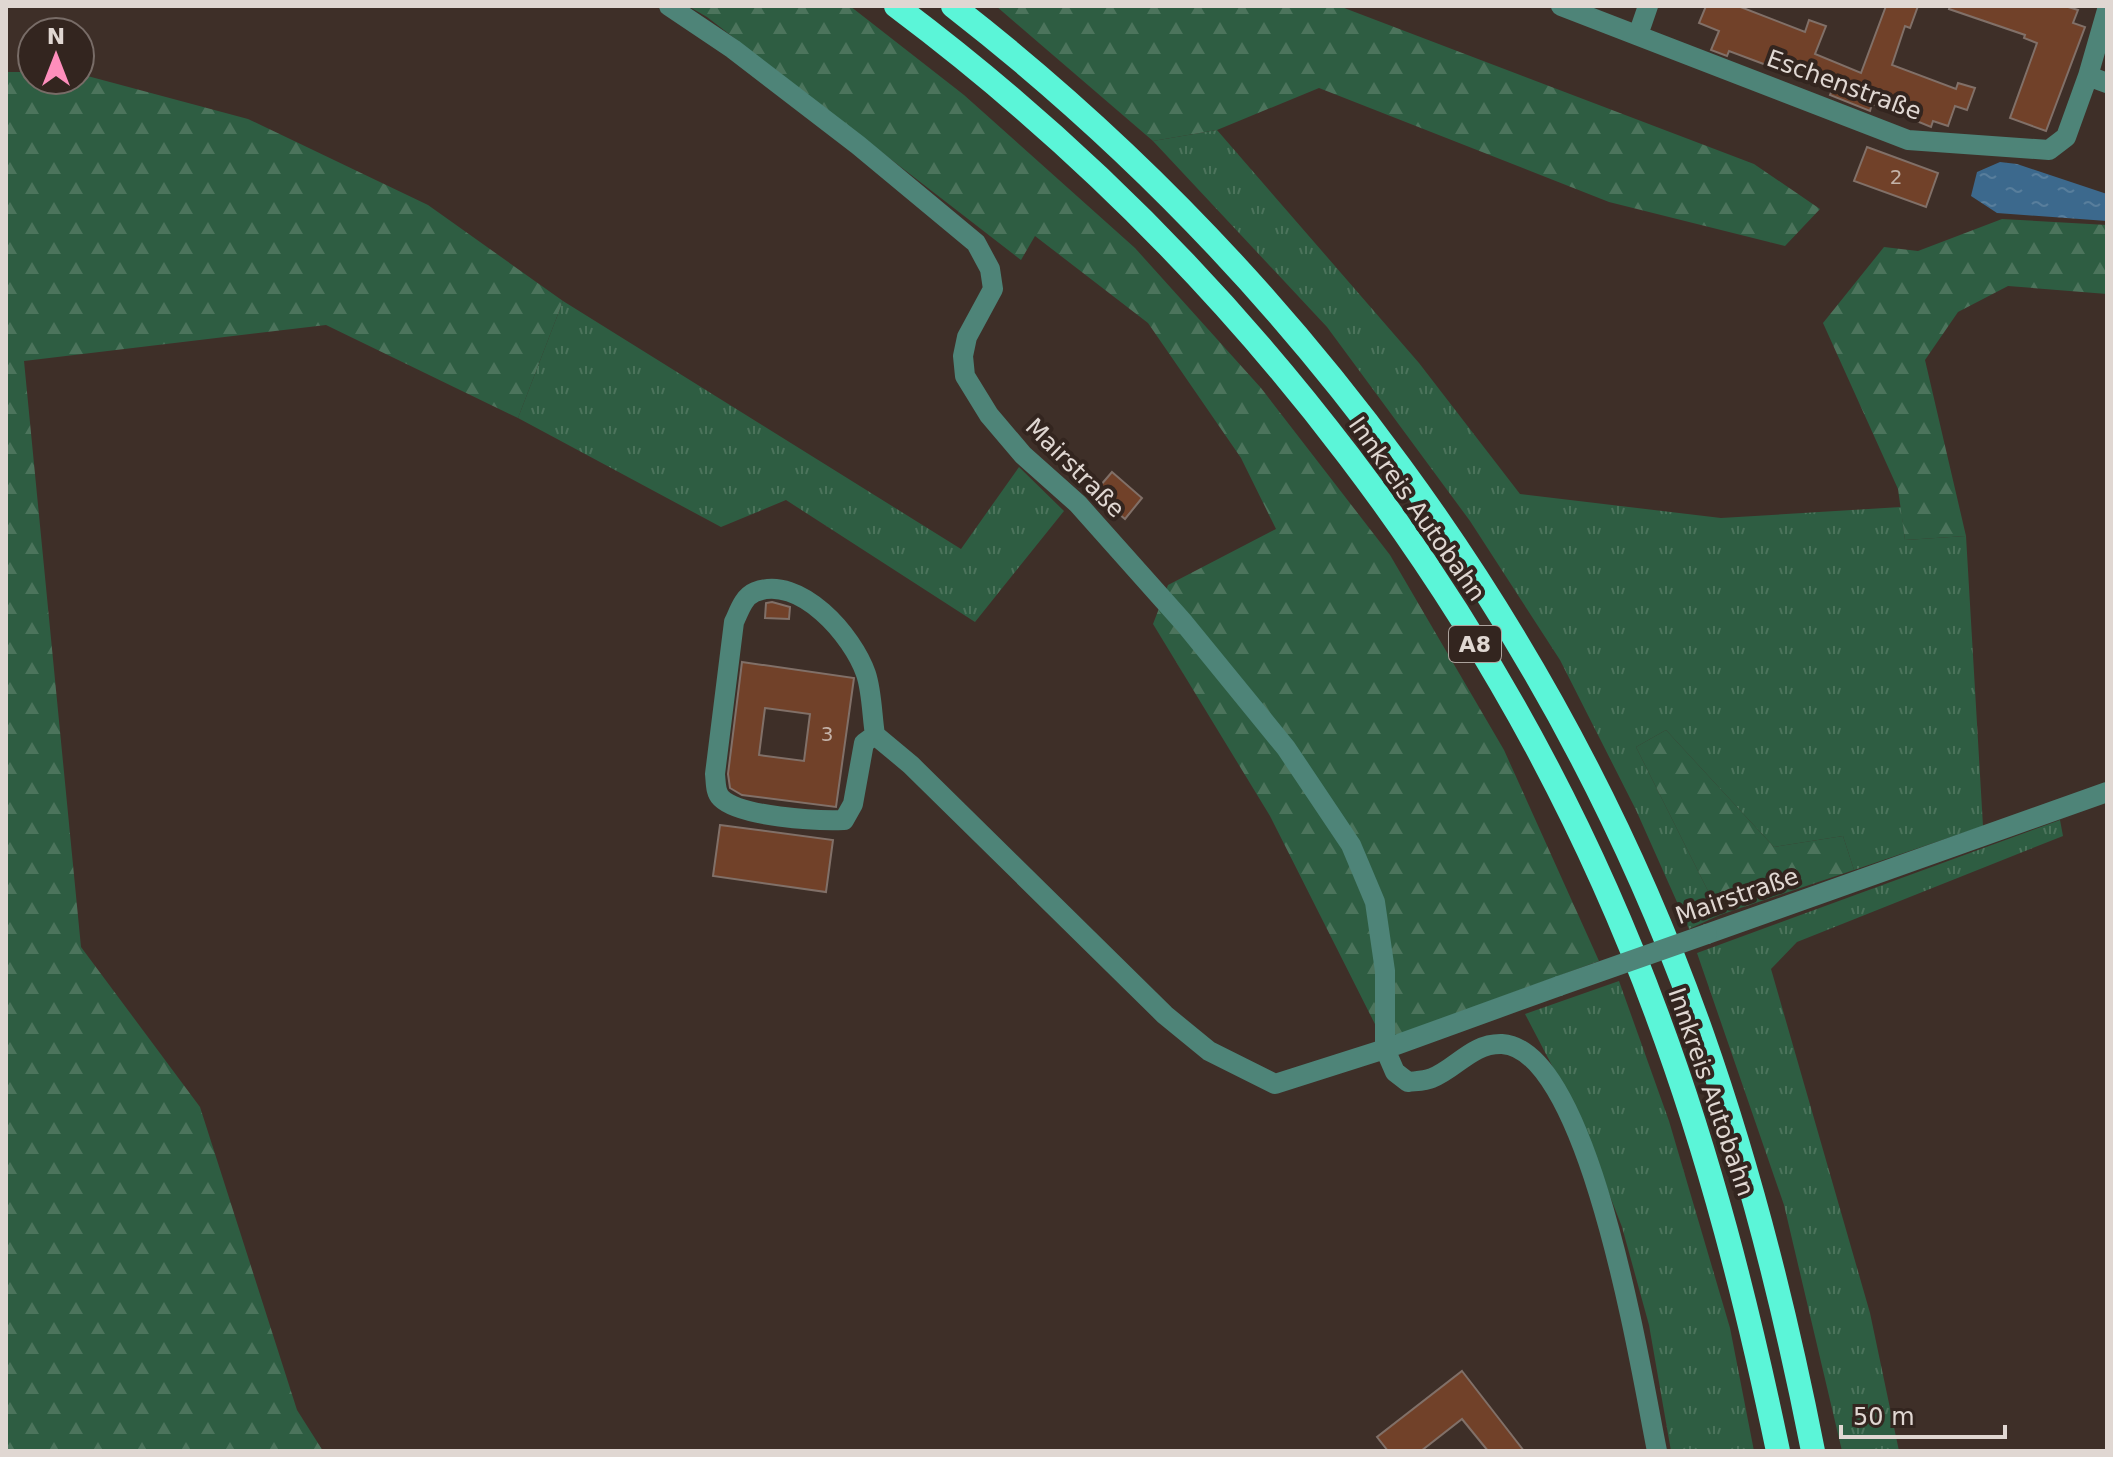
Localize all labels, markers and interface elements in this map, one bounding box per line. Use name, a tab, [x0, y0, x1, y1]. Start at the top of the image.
north arrow	[16, 16, 96, 96]
text: N	[47, 24, 65, 49]
street label: Eschenstraße	[1763, 44, 1925, 126]
house number: 2	[1890, 165, 1902, 189]
street label: Innkreis Autobahn	[1343, 412, 1491, 606]
street label: Mairstraße	[1020, 413, 1130, 523]
road number: A8	[1449, 626, 1501, 662]
house number: 3	[821, 722, 833, 746]
street label: Mairstraße	[1672, 862, 1802, 930]
street label: Innkreis Autobahn	[1662, 984, 1760, 1200]
scale bar	[1841, 1389, 2005, 1439]
text: 50 m	[1853, 1403, 1915, 1431]

